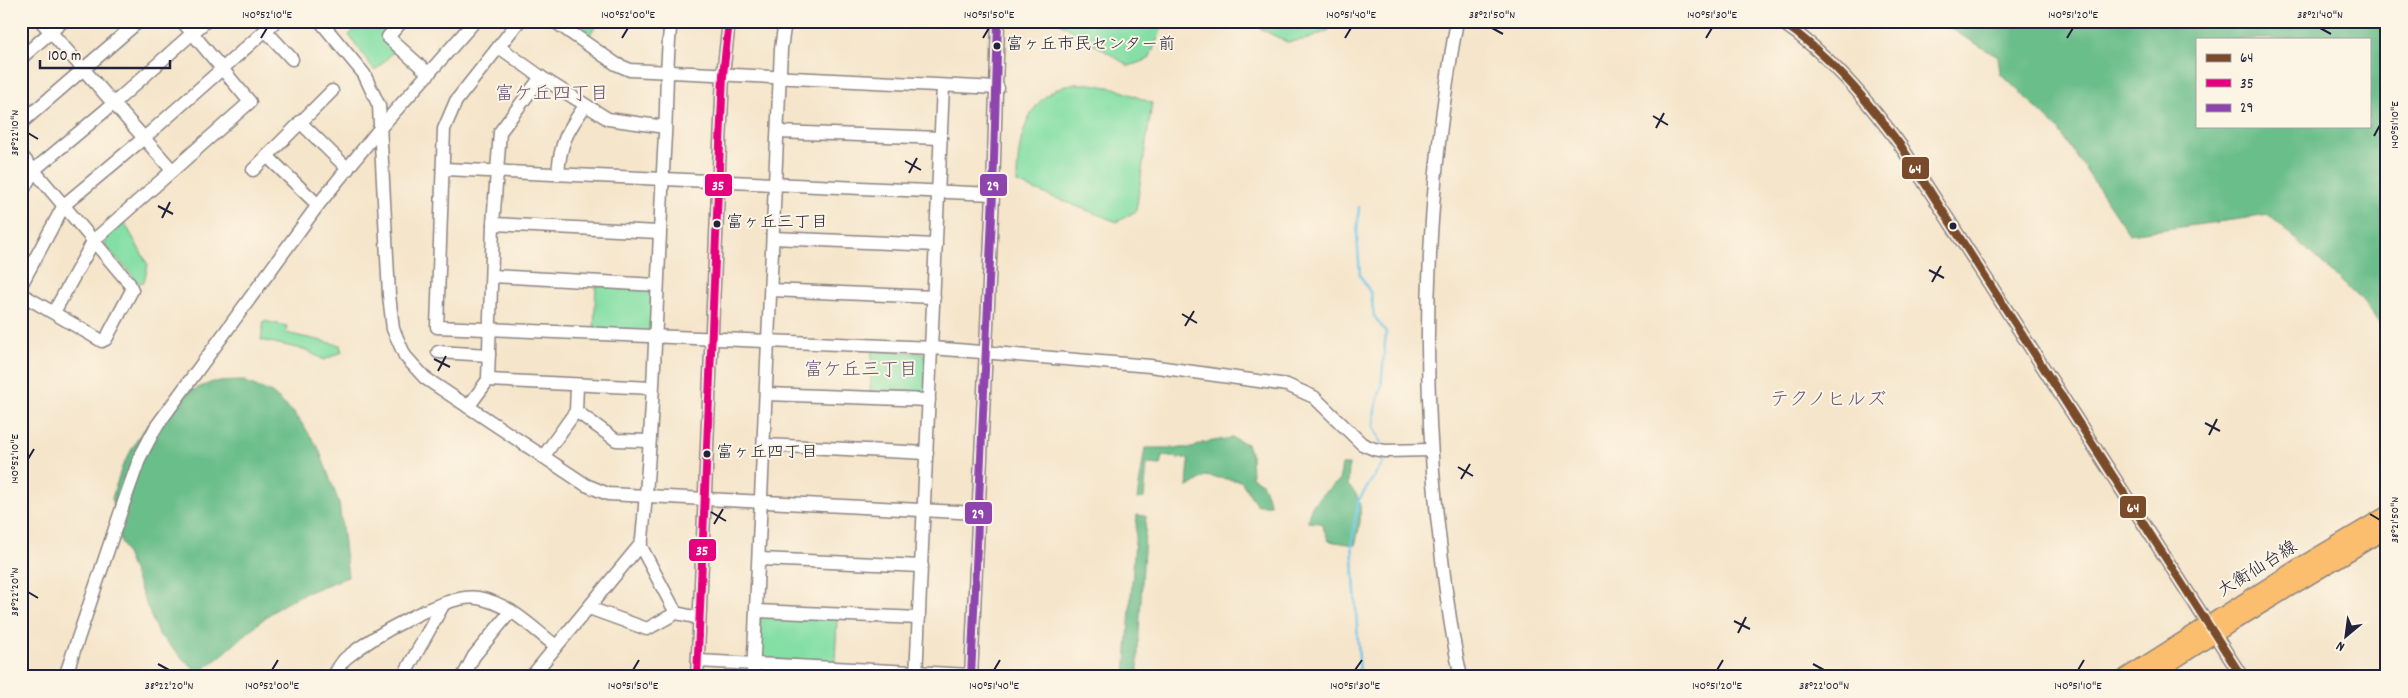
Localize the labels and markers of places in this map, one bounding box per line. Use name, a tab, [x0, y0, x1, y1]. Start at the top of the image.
place label: 富ヶ丘市民センター前	[1006, 34, 1175, 58]
marker: 富ヶ丘市民センター前	[992, 41, 1002, 51]
place label: 富ヶ丘三丁目	[726, 212, 828, 236]
marker: 富ヶ丘三丁目	[712, 219, 722, 229]
unlabelled marker	[1948, 221, 1958, 231]
place label: 富ヶ丘四丁目	[716, 442, 818, 466]
marker: 富ヶ丘四丁目	[702, 449, 712, 459]

